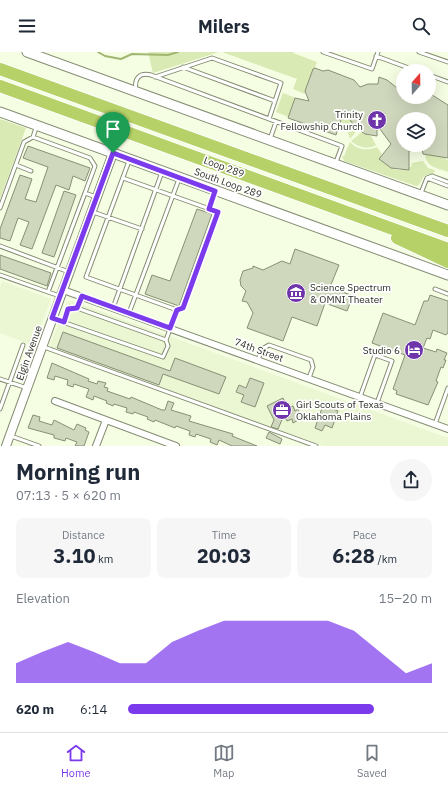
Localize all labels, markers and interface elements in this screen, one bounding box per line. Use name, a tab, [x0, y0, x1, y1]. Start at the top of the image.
icon: menu	[16, 15, 38, 37]
text: Milers	[198, 15, 250, 38]
icon: search	[410, 15, 432, 37]
north arrow	[396, 64, 436, 104]
map controls	[396, 64, 436, 152]
place label: Trinity Fellowship Church	[280, 108, 363, 133]
church icon: Trinity Fellowship Church	[366, 109, 388, 131]
pin	[96, 112, 130, 153]
button: layers	[396, 112, 436, 152]
icon: arrive	[102, 118, 124, 140]
street label: Loop 289	[202, 154, 246, 180]
street label: South Loop 289	[192, 165, 264, 201]
place label: Science Spectrum & OMNI Theater	[310, 281, 391, 306]
museum icon: Science Spectrum & OMNI Theater	[285, 282, 307, 304]
street label: Elgin Avenue	[13, 323, 45, 382]
street label: 74th Street	[233, 335, 286, 365]
hotel icon: Studio 6	[403, 339, 425, 361]
place label: Studio 6	[363, 344, 400, 357]
place label: Girl Scouts of Texas Oklahoma Plains	[296, 398, 384, 423]
office icon: Girl Scouts of Texas Oklahoma Plains	[271, 399, 293, 421]
text: Morning run	[16, 457, 140, 486]
button: share	[390, 459, 432, 501]
text: 07:13 · 5 × 620 m	[16, 487, 121, 504]
text: Distance	[62, 528, 105, 542]
text: Time	[212, 528, 236, 542]
text: Pace	[353, 528, 377, 542]
text: 3.10	[53, 542, 95, 569]
text: 20:03	[197, 542, 251, 569]
text: 6:28	[332, 542, 375, 569]
text: km	[95, 552, 113, 566]
text: /km	[375, 552, 397, 566]
text: Elevation	[16, 590, 70, 607]
text: 15–20 m	[379, 590, 432, 607]
text: 620 m	[16, 701, 54, 718]
text: 6:14	[80, 701, 107, 718]
tab: Home	[61, 742, 91, 780]
tab: Map	[213, 742, 235, 780]
tab: Saved	[357, 742, 387, 780]

